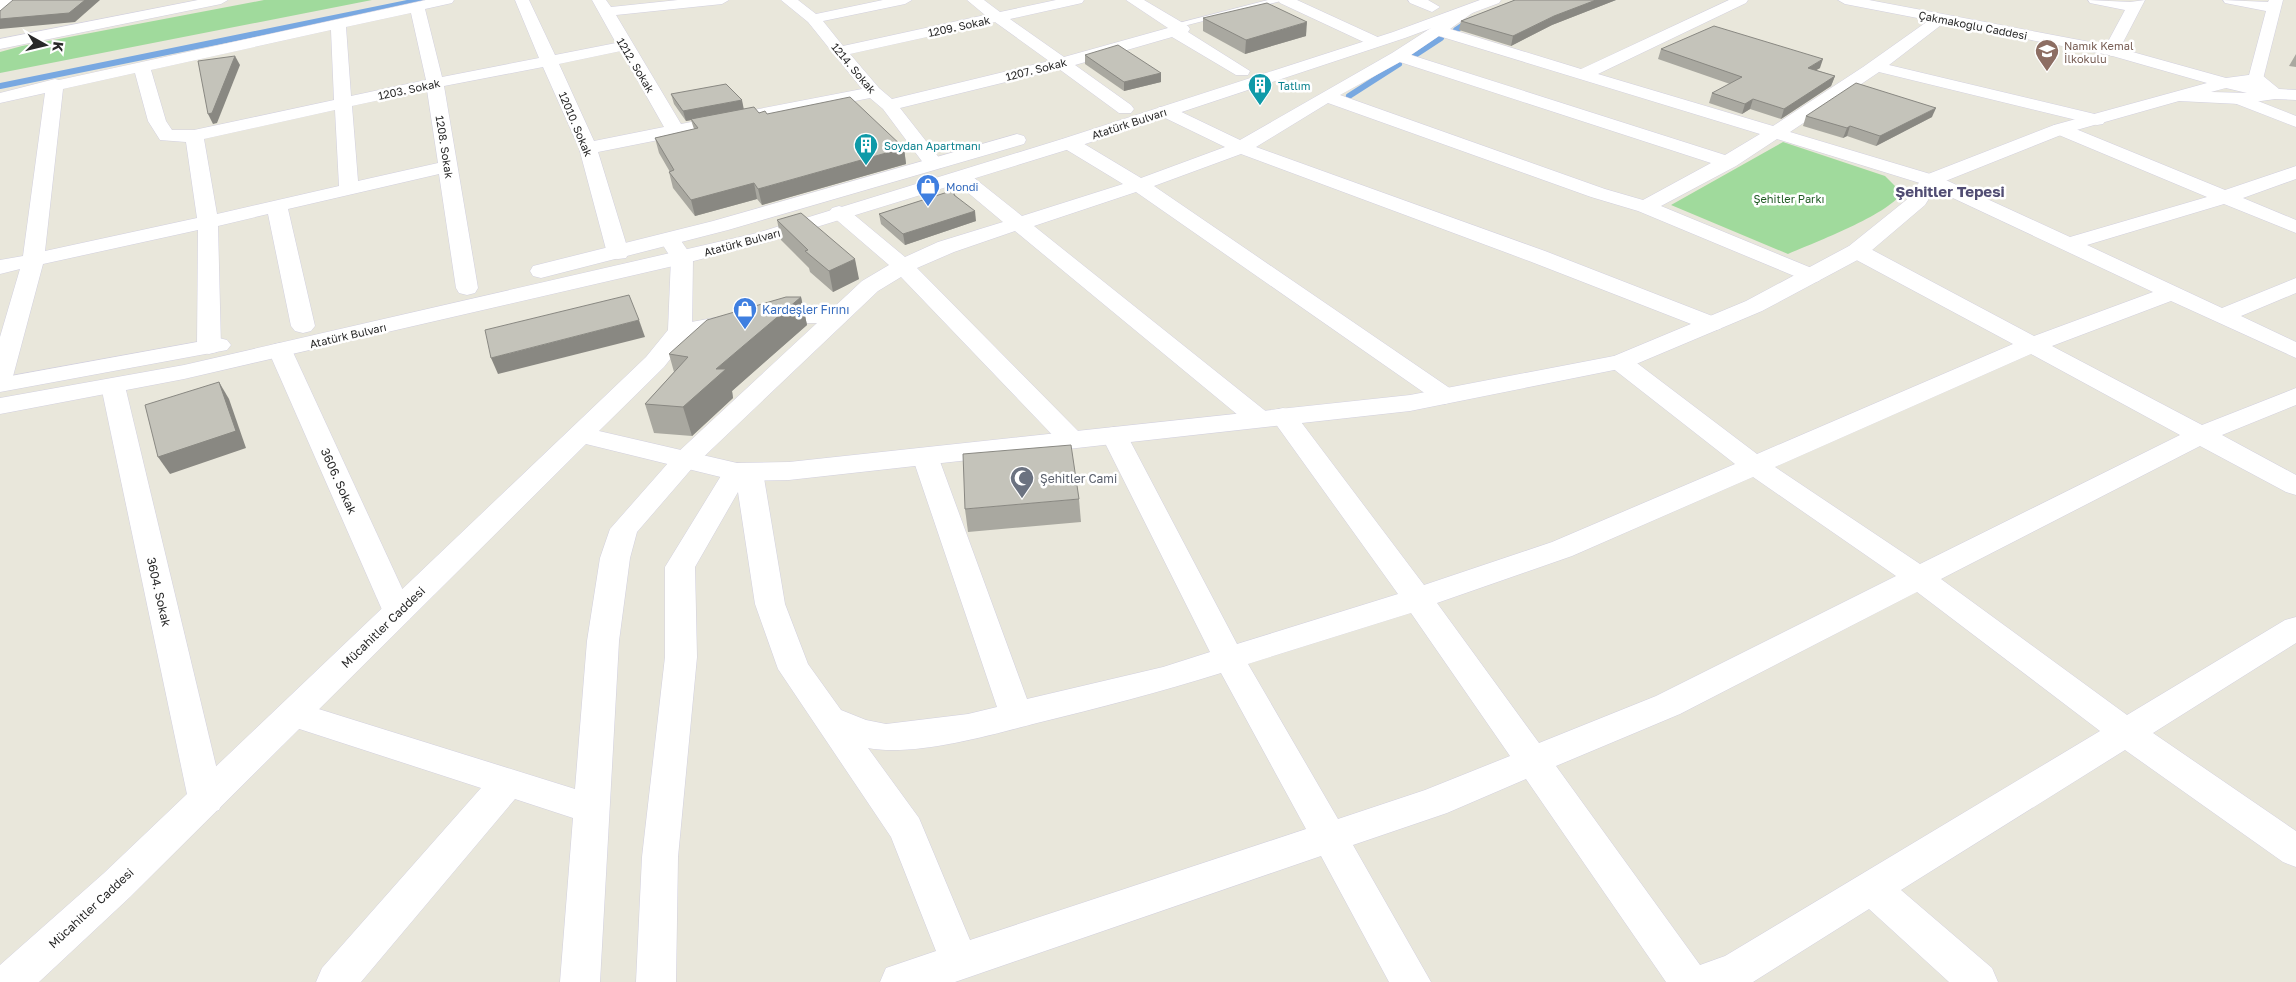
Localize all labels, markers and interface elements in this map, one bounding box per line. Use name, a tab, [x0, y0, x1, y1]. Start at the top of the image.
street label: Çakmakoğlu Caddesi	[1918, 8, 2029, 42]
street label: 1209. Sokak	[927, 13, 991, 39]
north arrow	[20, 20, 70, 70]
street label: 1212. Sokak	[615, 35, 657, 95]
school or university icon: Namık Kemal İlkokulu	[2034, 38, 2060, 72]
place label: Namık Kemal İlkokulu	[2064, 39, 2134, 65]
street label: 1214. Sokak	[829, 40, 879, 96]
text: K	[49, 41, 67, 53]
street label: 1207. Sokak	[1004, 55, 1068, 83]
building icon: Tatlım	[1247, 72, 1273, 106]
street label: 1203. Sokak	[377, 76, 441, 102]
place label: Tatlım	[1278, 79, 1311, 92]
street label: 12010. Sokak	[557, 90, 595, 158]
street label: Atatürk Bulvarı	[1090, 105, 1168, 141]
street label: 1208. Sokak	[434, 115, 456, 179]
building icon: Soydan Apartmanı	[853, 132, 879, 166]
place label: Soydan Apartmanı	[884, 139, 981, 152]
shop icon: Mondi	[915, 173, 941, 207]
place label: Mondi	[946, 180, 979, 193]
district label: Şehitler Tepesi	[1895, 182, 2005, 200]
park label: Şehitler Parkı	[1753, 192, 1825, 205]
street label: Atatürk Bulvarı	[702, 226, 782, 258]
shop icon: Kardeşler Fırını	[732, 296, 758, 330]
place label: Kardeşler Fırını	[762, 302, 849, 317]
street label: Atatürk Bulvarı	[308, 320, 388, 350]
street label: 3606. Sokak	[318, 446, 360, 517]
mosque icon: Şehitler Cami	[1009, 465, 1035, 499]
place label: Şehitler Cami	[1040, 471, 1117, 486]
street label: 3604. Sokak	[144, 556, 174, 628]
street label: Mücahitler Caddesi	[338, 583, 428, 671]
street label: Mücahitler Caddesi	[45, 865, 137, 951]

